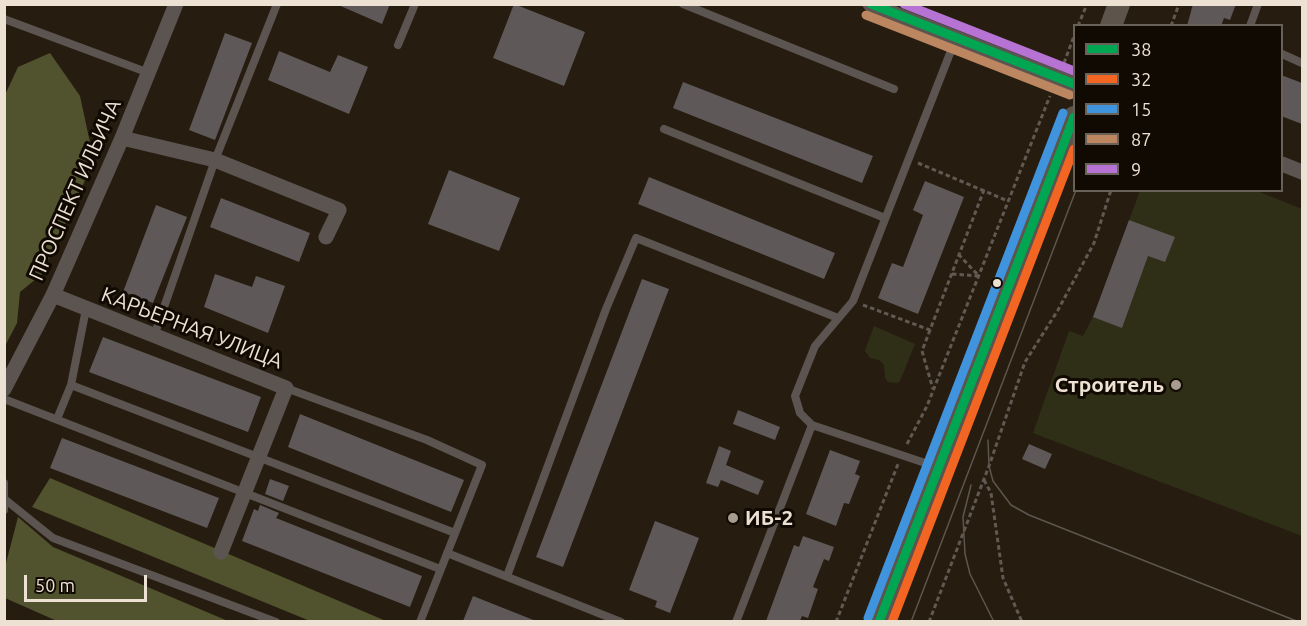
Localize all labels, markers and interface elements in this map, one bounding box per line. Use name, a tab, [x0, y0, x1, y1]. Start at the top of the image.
legend	[1073, 24, 1283, 192]
text: 38	[1131, 39, 1151, 59]
text: 32	[1131, 69, 1151, 89]
street label: ПРОСПЕКТ ИЛЬИЧА	[24, 95, 126, 285]
text: 15	[1131, 99, 1151, 119]
text: 87	[1131, 129, 1151, 149]
text: 9	[1131, 159, 1141, 179]
unlabelled marker	[991, 277, 1003, 289]
street label: КАРЬЕРНАЯ УЛИЦА	[98, 282, 286, 374]
place label: Строитель	[1055, 372, 1164, 398]
marker: Строитель	[1169, 378, 1183, 392]
place label: ИБ-2	[745, 505, 793, 531]
marker: ИБ-2	[726, 511, 740, 525]
scale bar	[27, 563, 150, 601]
text: 50 m	[35, 575, 75, 595]

